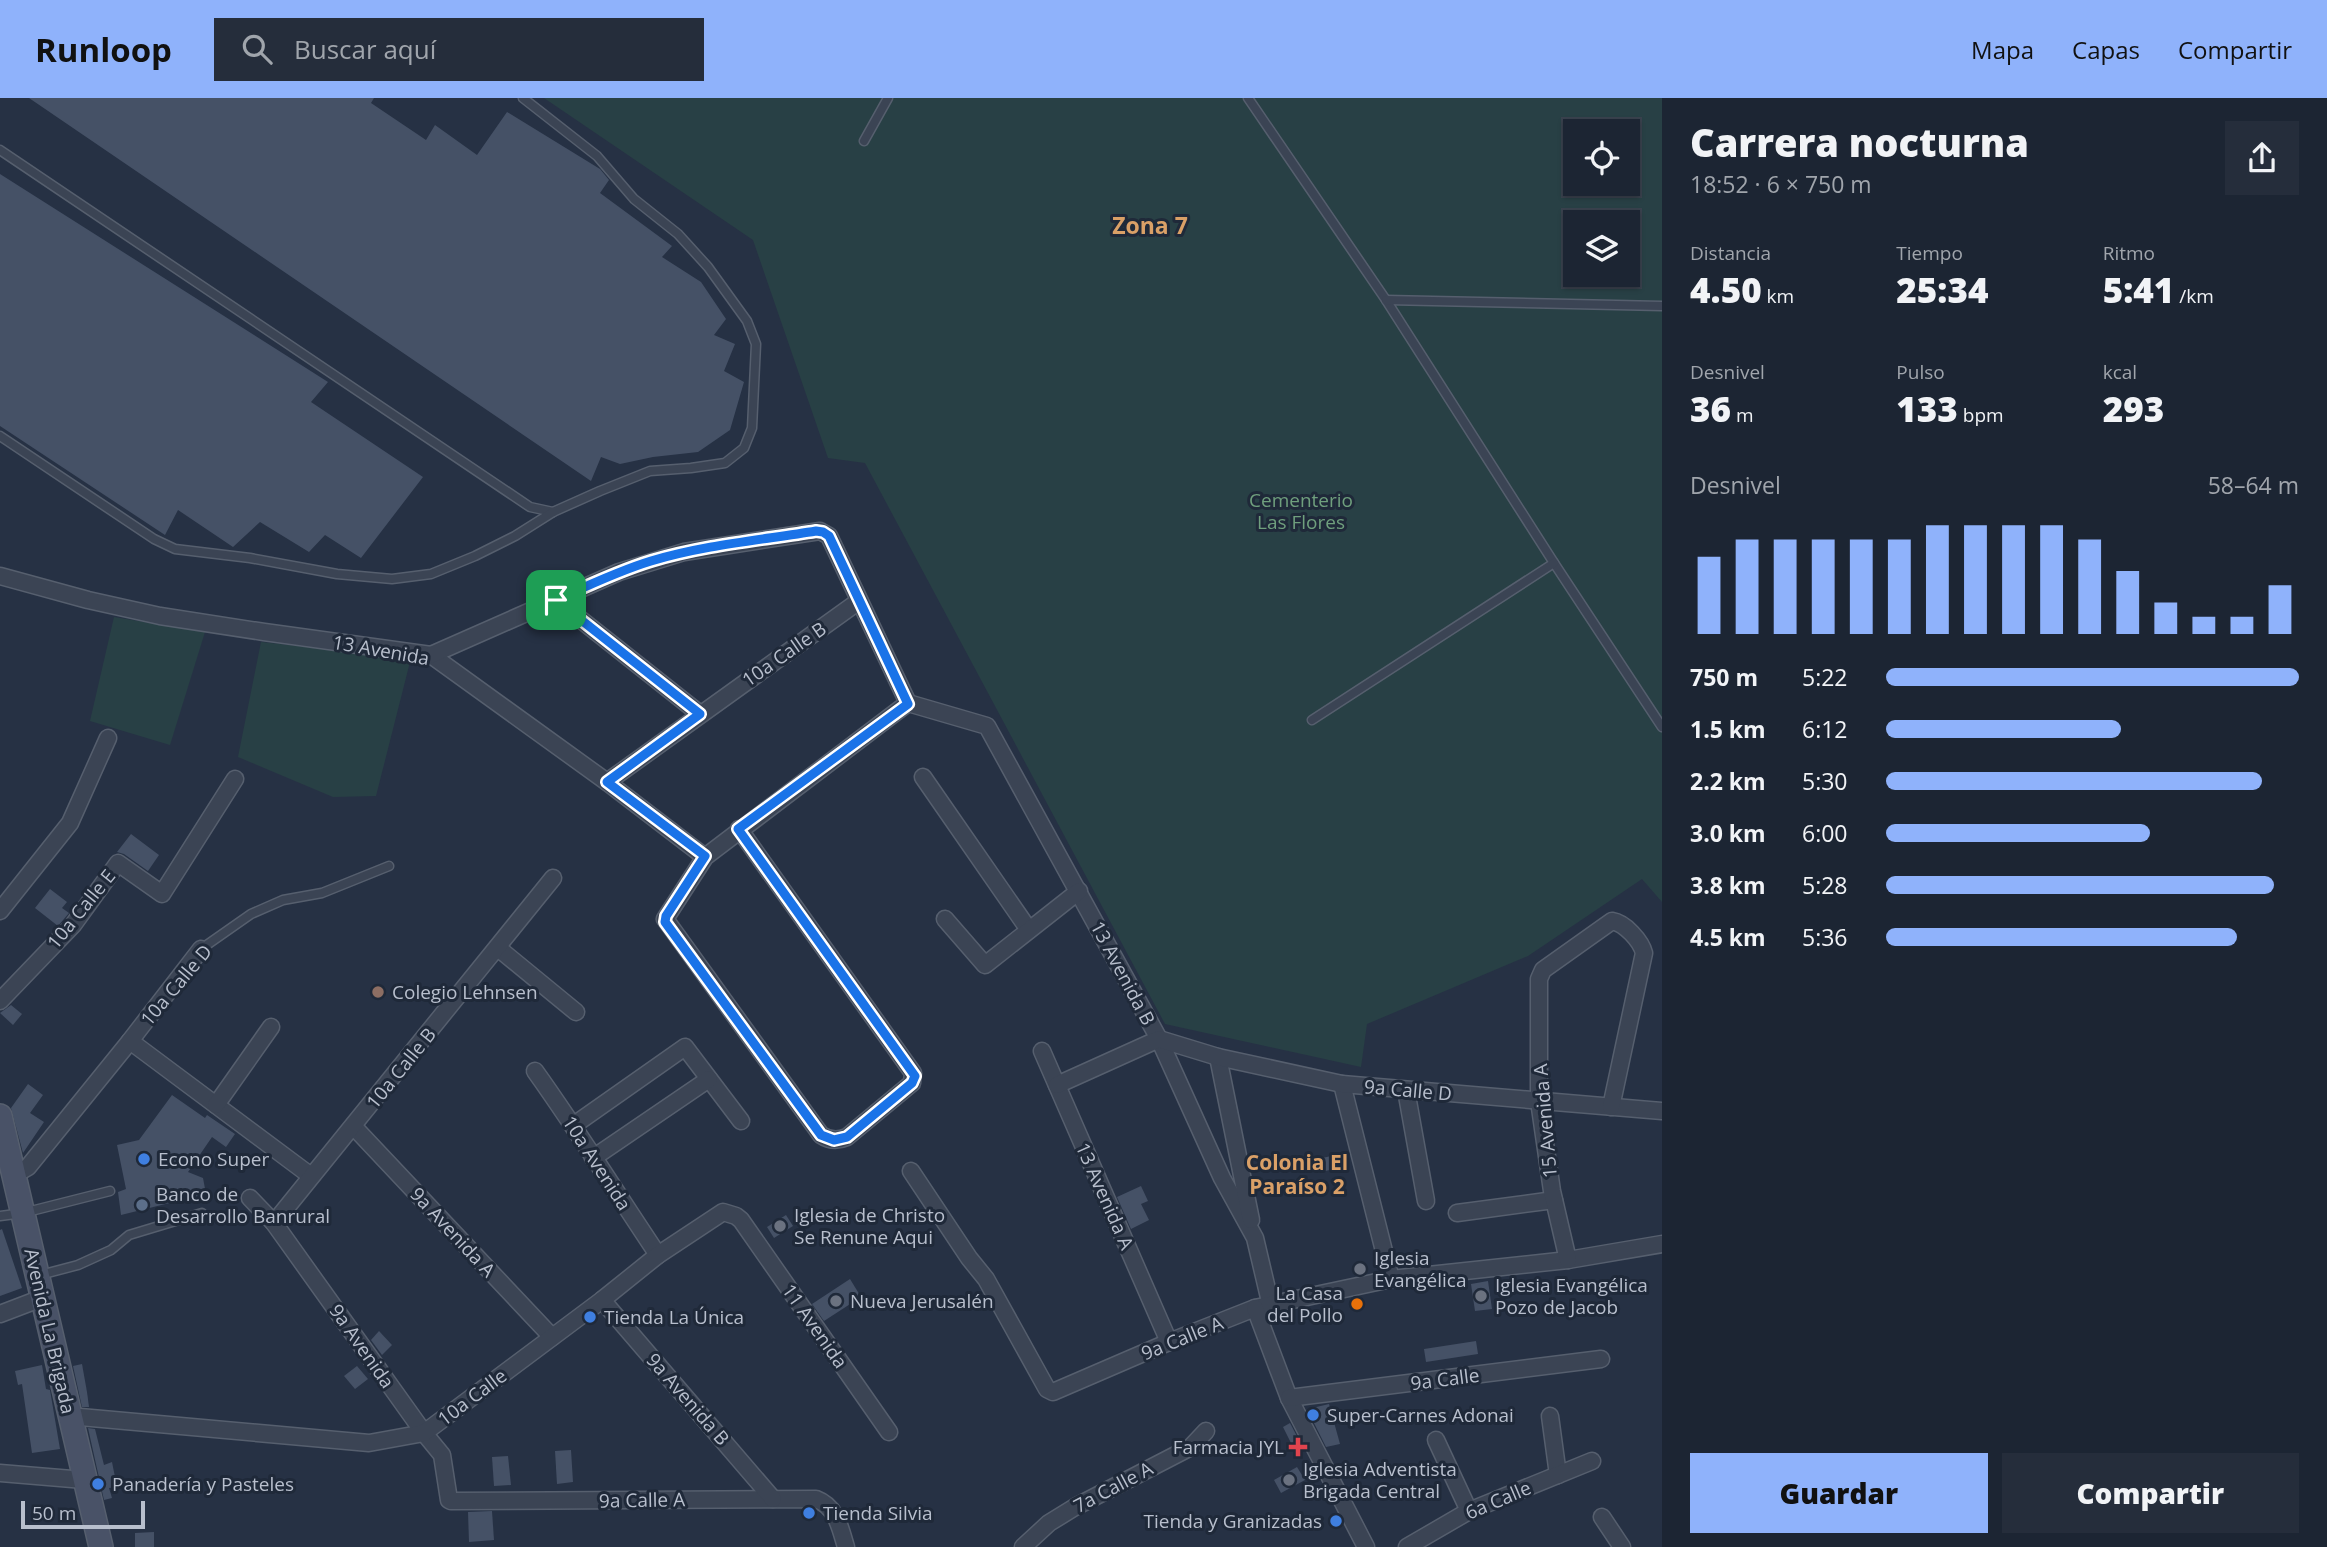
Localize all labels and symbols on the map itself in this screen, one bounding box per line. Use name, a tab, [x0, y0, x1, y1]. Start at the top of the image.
district label: Zona 7	[1112, 209, 1188, 241]
park label: Cementerio Las Flores	[1249, 487, 1353, 535]
pin	[526, 570, 586, 630]
street label: 10a Calle B	[737, 615, 831, 693]
street label: 13 Avenida	[331, 629, 431, 671]
street label: 10a Calle E	[41, 864, 121, 954]
street label: 13 Avenida B	[1085, 916, 1161, 1030]
street label: 10a Calle D	[134, 939, 218, 1031]
place label: Colegio Lehnsen	[392, 979, 538, 1005]
marker: Colegio Lehnsen	[370, 984, 386, 1000]
street label: 10a Calle B	[360, 1022, 442, 1114]
street label: 15 Avenida A	[1527, 1063, 1563, 1179]
street label: 9a Calle D	[1363, 1073, 1453, 1107]
street label: 10a Avenida	[557, 1111, 637, 1215]
street label: 13 Avenida A	[1070, 1138, 1140, 1254]
place label: Econo Super	[158, 1146, 269, 1172]
district label: Colonia El Paraíso 2	[1246, 1148, 1348, 1200]
marker: Econo Super	[136, 1151, 152, 1167]
place label: Banco de Desarrollo Banrural	[156, 1181, 330, 1229]
street label: 9a Avenida A	[405, 1181, 501, 1283]
marker: Banco de Desarrollo Banrural	[134, 1197, 150, 1213]
place label: Iglesia de Christo Se Renune Aqui	[794, 1202, 945, 1250]
marker: Iglesia de Christo Se Renune Aqui	[772, 1218, 788, 1234]
place label: Iglesia Evangélica	[1374, 1245, 1467, 1293]
street label: Avenida La Brigada	[18, 1246, 82, 1416]
marker: Iglesia Evangélica	[1352, 1261, 1368, 1277]
place label: Iglesia Evangélica Pozo de Jacob	[1495, 1272, 1648, 1320]
street label: 11 Avenida	[776, 1279, 854, 1373]
place label: La Casa del Pollo	[1267, 1280, 1343, 1328]
place label: Nueva Jerusalén	[850, 1288, 994, 1314]
marker: Iglesia Evangélica Pozo de Jacob	[1473, 1288, 1489, 1304]
marker: Nueva Jerusalén	[828, 1293, 844, 1309]
marker: La Casa del Pollo	[1349, 1296, 1365, 1312]
street label: 9a Avenida	[323, 1299, 401, 1393]
place label: Tienda La Única	[604, 1304, 744, 1330]
marker: Tienda La Única	[582, 1309, 598, 1325]
street label: 9a Calle A	[1137, 1310, 1227, 1366]
street label: 9a Avenida B	[641, 1347, 735, 1451]
street label: 9a Calle	[1409, 1362, 1481, 1396]
street label: 10a Calle	[432, 1363, 512, 1431]
place label: Super-Carnes Adonai	[1327, 1402, 1514, 1428]
marker: Super-Carnes Adonai	[1305, 1407, 1321, 1423]
place label: Farmacia JYL	[1173, 1434, 1284, 1460]
marker: Farmacia JYL	[1290, 1439, 1306, 1455]
street label: 7a Calle A	[1069, 1455, 1157, 1519]
place label: Iglesia Adventista Brigada Central	[1303, 1456, 1457, 1504]
place label: Panadería y Pasteles	[112, 1471, 294, 1497]
marker: Iglesia Adventista Brigada Central	[1281, 1472, 1297, 1488]
street label: 6a Calle	[1461, 1475, 1535, 1525]
marker: Panadería y Pasteles	[90, 1476, 106, 1492]
street label: 9a Calle A	[599, 1486, 685, 1514]
scale bar	[21, 1498, 145, 1530]
place label: Tienda Silvia	[823, 1500, 933, 1526]
marker: Tienda Silvia	[801, 1505, 817, 1521]
place label: Tienda y Granizadas	[1144, 1508, 1322, 1534]
marker: Tienda y Granizadas	[1328, 1513, 1344, 1529]

